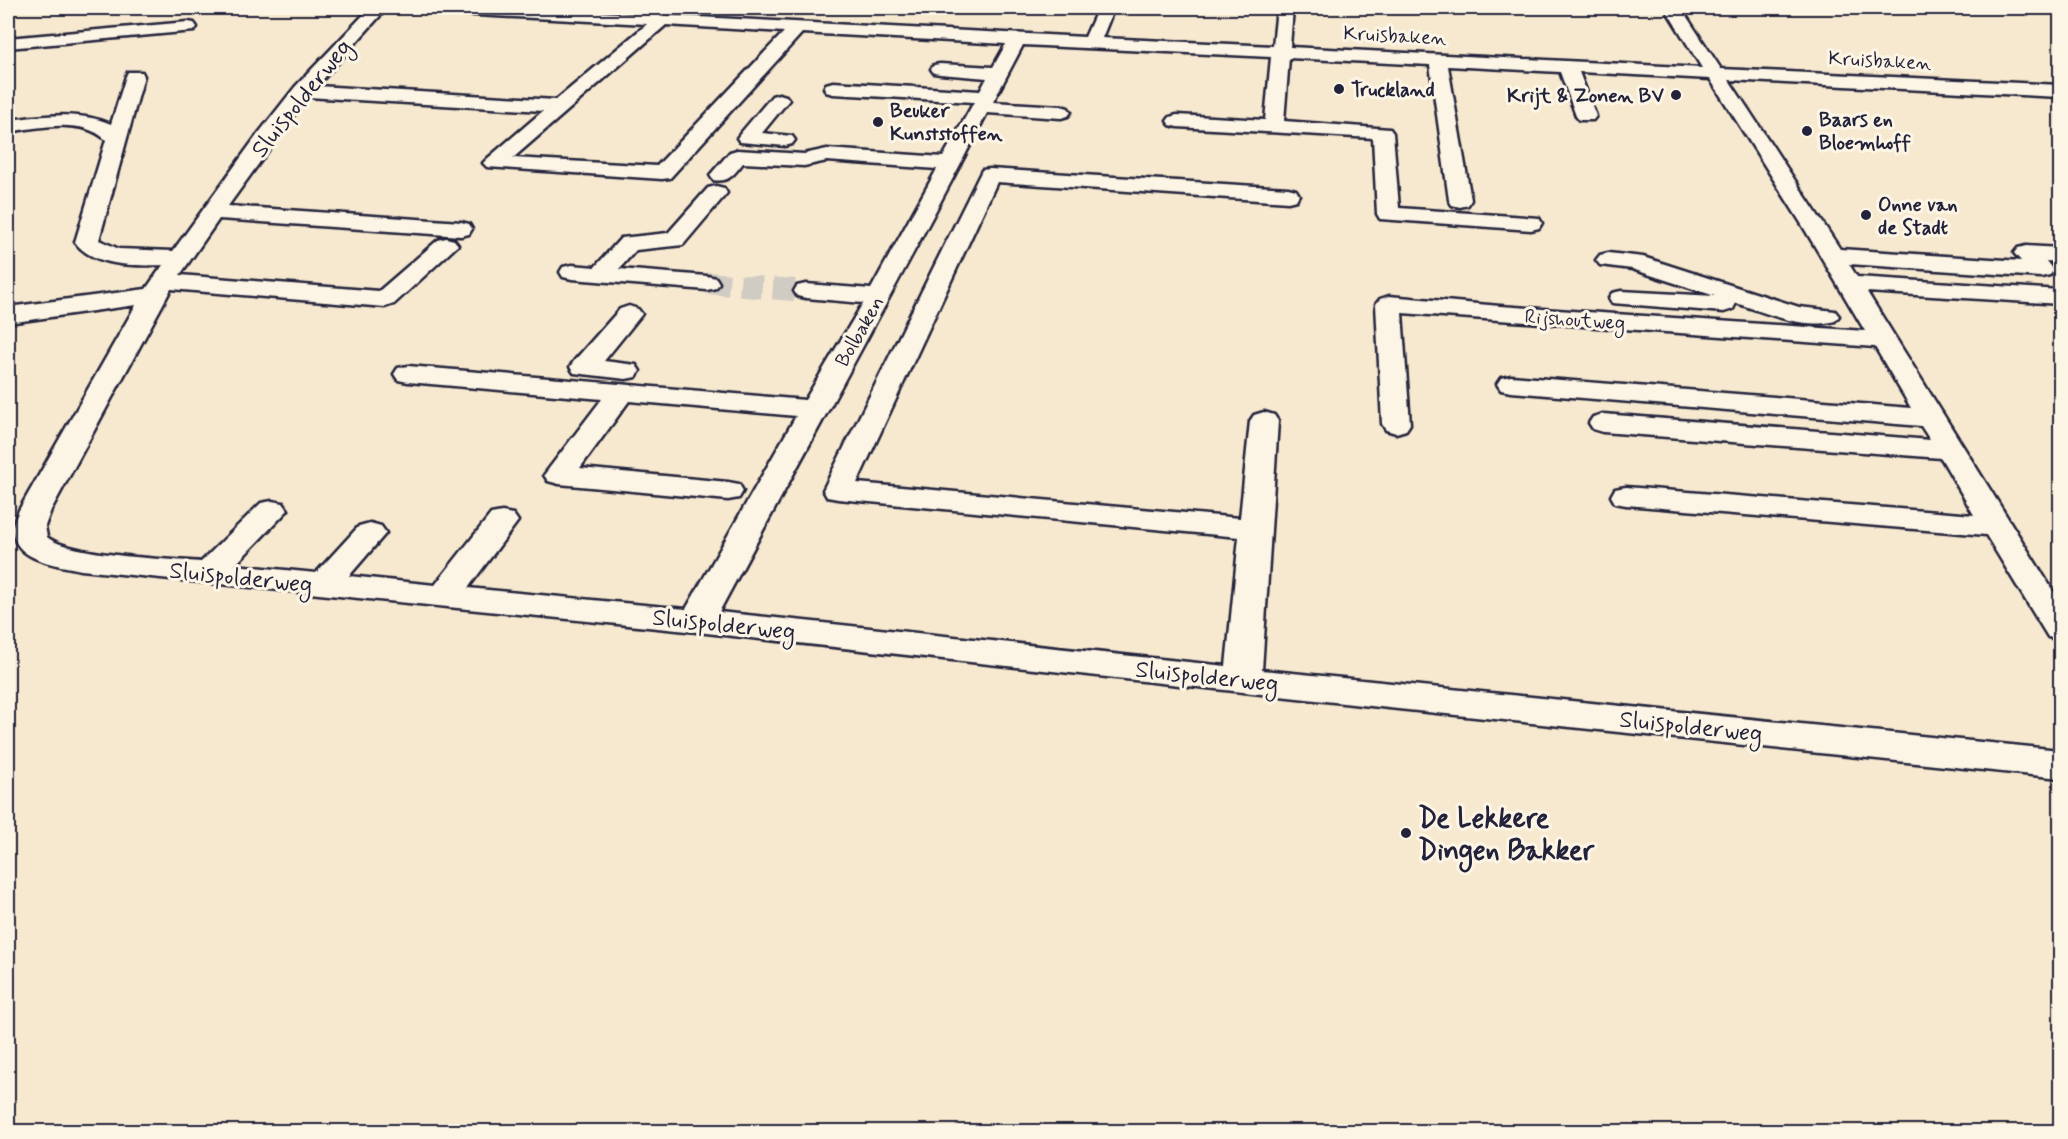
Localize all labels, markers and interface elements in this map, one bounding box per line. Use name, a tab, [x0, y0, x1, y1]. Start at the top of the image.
street label: Kruisbaken	[1343, 20, 1447, 53]
street label: Sluispolderweg	[245, 33, 361, 166]
street label: Kruisbaken	[1828, 45, 1932, 78]
place label: Truckland	[1351, 77, 1435, 104]
marker: Truckland	[1332, 82, 1346, 96]
place label: Krijt & Zonen BV	[1507, 83, 1664, 110]
marker: Krijt & Zonen BV	[1669, 88, 1683, 102]
place label: Beuker Kunststoffen	[890, 98, 1003, 148]
place label: Baars en Bloemhoff	[1819, 107, 1911, 157]
marker: Beuker Kunststoffen	[871, 115, 885, 129]
marker: Baars en Bloemhoff	[1800, 124, 1814, 138]
place label: Onne van de Stadt	[1878, 192, 1958, 242]
marker: Onne van de Stadt	[1859, 208, 1873, 222]
street label: Bolbaken	[829, 291, 891, 372]
street label: Rijshoutweg	[1524, 304, 1626, 338]
street label: Sluispolderweg	[168, 556, 314, 603]
street label: Sluispolderweg	[651, 603, 797, 650]
street label: Sluispolderweg	[1134, 655, 1280, 702]
street label: Sluispolderweg	[1618, 705, 1764, 752]
place label: De Lekkere Dingen Bakker	[1418, 801, 1596, 873]
marker: De Lekkere Dingen Bakker	[1399, 826, 1413, 840]

